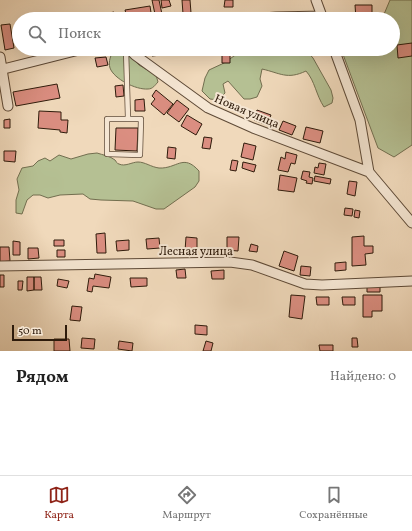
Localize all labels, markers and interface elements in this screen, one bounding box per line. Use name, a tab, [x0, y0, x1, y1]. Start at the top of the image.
search box	[12, 12, 400, 56]
icon: search	[26, 23, 48, 45]
text: Поиск	[58, 24, 101, 45]
street label: Новая улица	[212, 91, 282, 133]
street label: Лесная улица	[159, 244, 233, 260]
scale bar	[12, 323, 67, 342]
text: 50 m	[18, 324, 42, 339]
text: Рядом	[16, 366, 69, 389]
text: Найдено: 0	[330, 368, 396, 386]
tab: Карта	[44, 484, 74, 523]
tab: Маршрут	[162, 484, 211, 523]
tab: Сохранённые	[299, 484, 368, 523]

